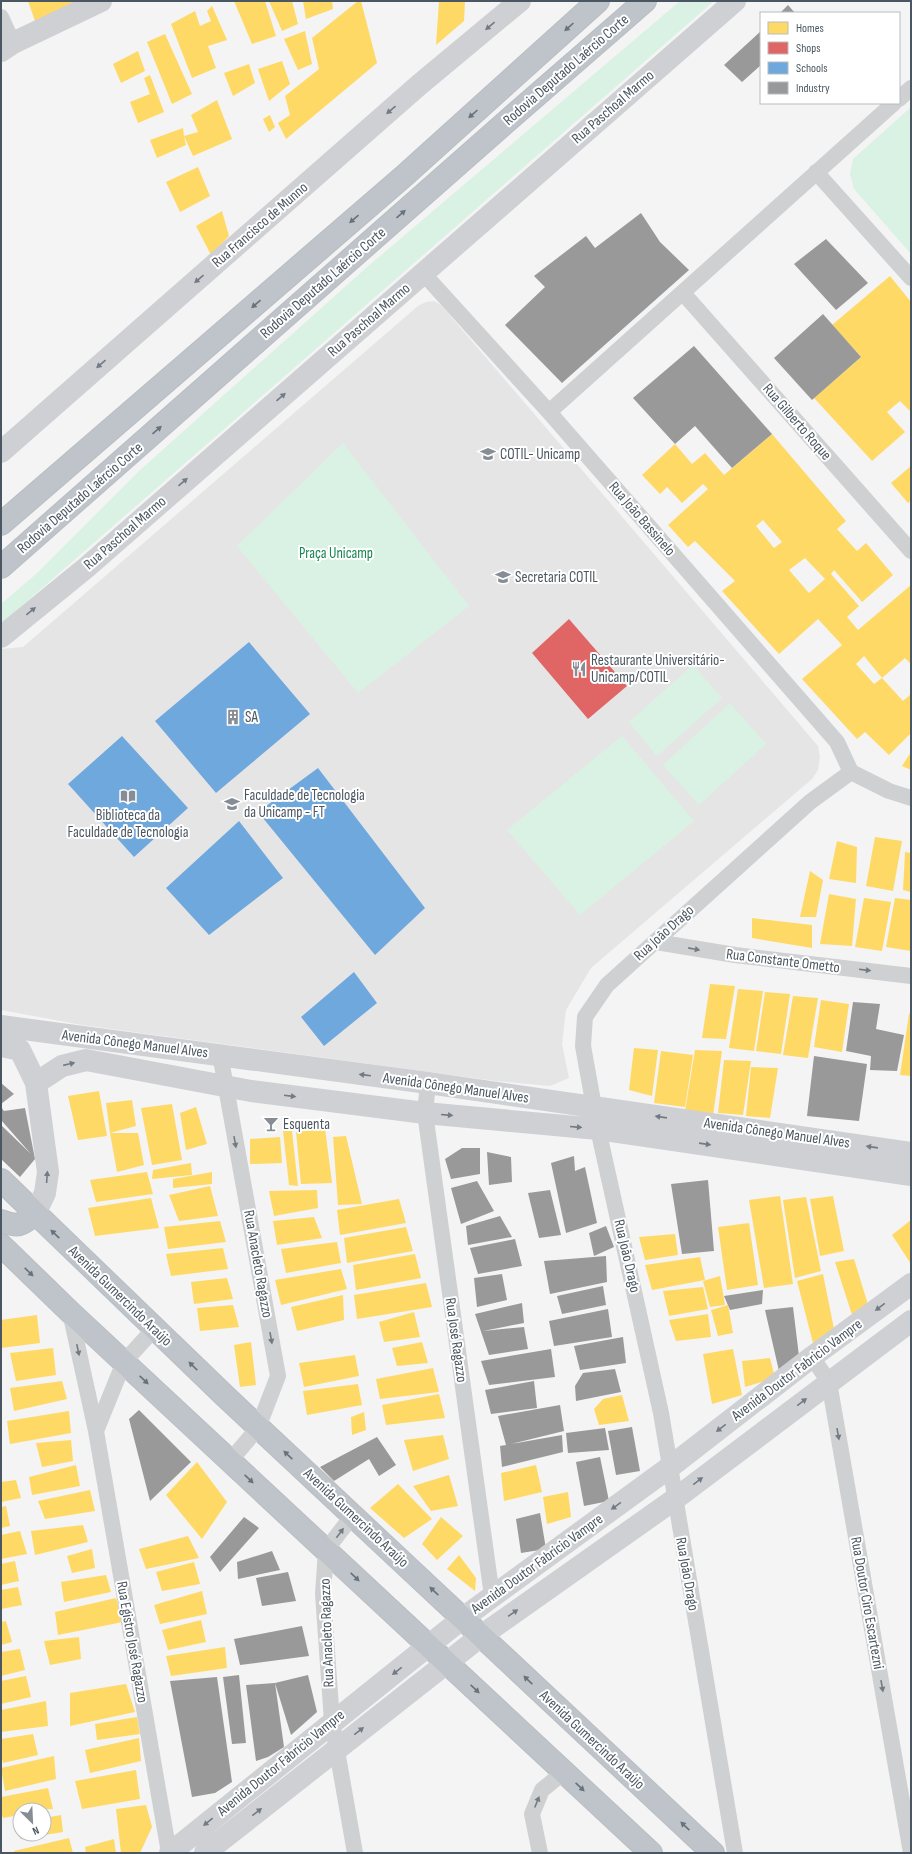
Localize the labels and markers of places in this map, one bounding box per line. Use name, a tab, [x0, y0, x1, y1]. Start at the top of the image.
school or university icon: COTIL- Unicamp	[479, 445, 497, 463]
place label: COTIL- Unicamp	[500, 445, 580, 464]
school or university icon: Secretaria COTIL	[494, 568, 512, 586]
place label: Secretaria COTIL	[515, 568, 598, 587]
place label: Restaurante Universitário- Unicamp/COTIL	[591, 651, 725, 687]
restaurant icon: Restaurante Universitário- Unicamp/COTIL	[570, 660, 588, 678]
building icon: SA	[224, 708, 242, 726]
place label: SA	[245, 708, 258, 727]
place label: Faculdade de Tecnologia da Unicamp - FT	[244, 786, 365, 822]
library icon: Biblioteca da Faculdade de Tecnologia	[119, 787, 137, 805]
school or university icon: Faculdade de Tecnologia da Unicamp - FT	[223, 795, 241, 813]
place label: Biblioteca da Faculdade de Tecnologia	[68, 806, 189, 842]
bar icon: Esquenta	[262, 1115, 280, 1133]
place label: Esquenta	[283, 1115, 330, 1134]

